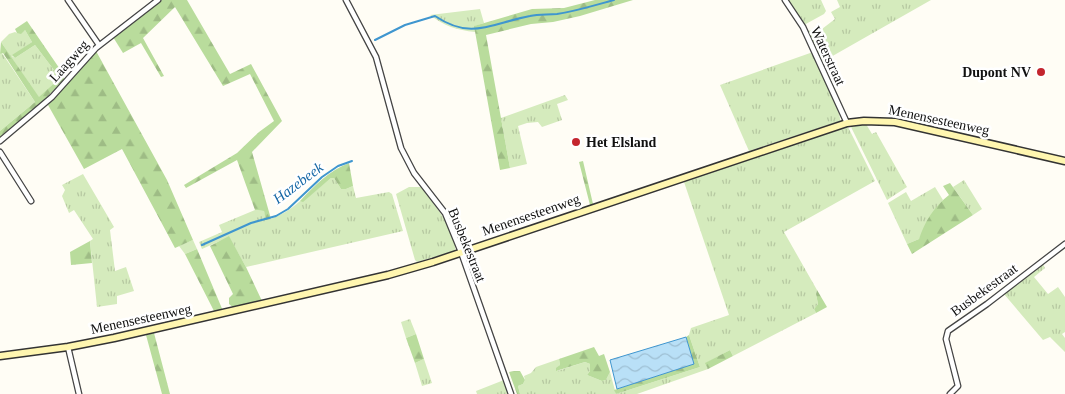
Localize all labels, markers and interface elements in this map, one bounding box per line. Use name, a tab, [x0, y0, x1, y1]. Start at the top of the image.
street label: Waterstraat	[808, 24, 848, 88]
street label: Laagweg	[46, 37, 92, 85]
place label: Dupont NV	[962, 65, 1031, 80]
marker: Dupont NV	[1035, 66, 1047, 78]
street label: Menensesteenweg	[887, 102, 991, 138]
place label: Het Elsland	[586, 135, 657, 150]
marker: Het Elsland	[570, 136, 582, 148]
water label: Hazebeek	[269, 159, 326, 208]
street label: Menensesteenweg	[480, 191, 582, 239]
street label: Busbekestraat	[445, 206, 489, 284]
street label: Busbekestraat	[948, 261, 1020, 319]
street label: Menensesteenweg	[89, 301, 193, 337]

